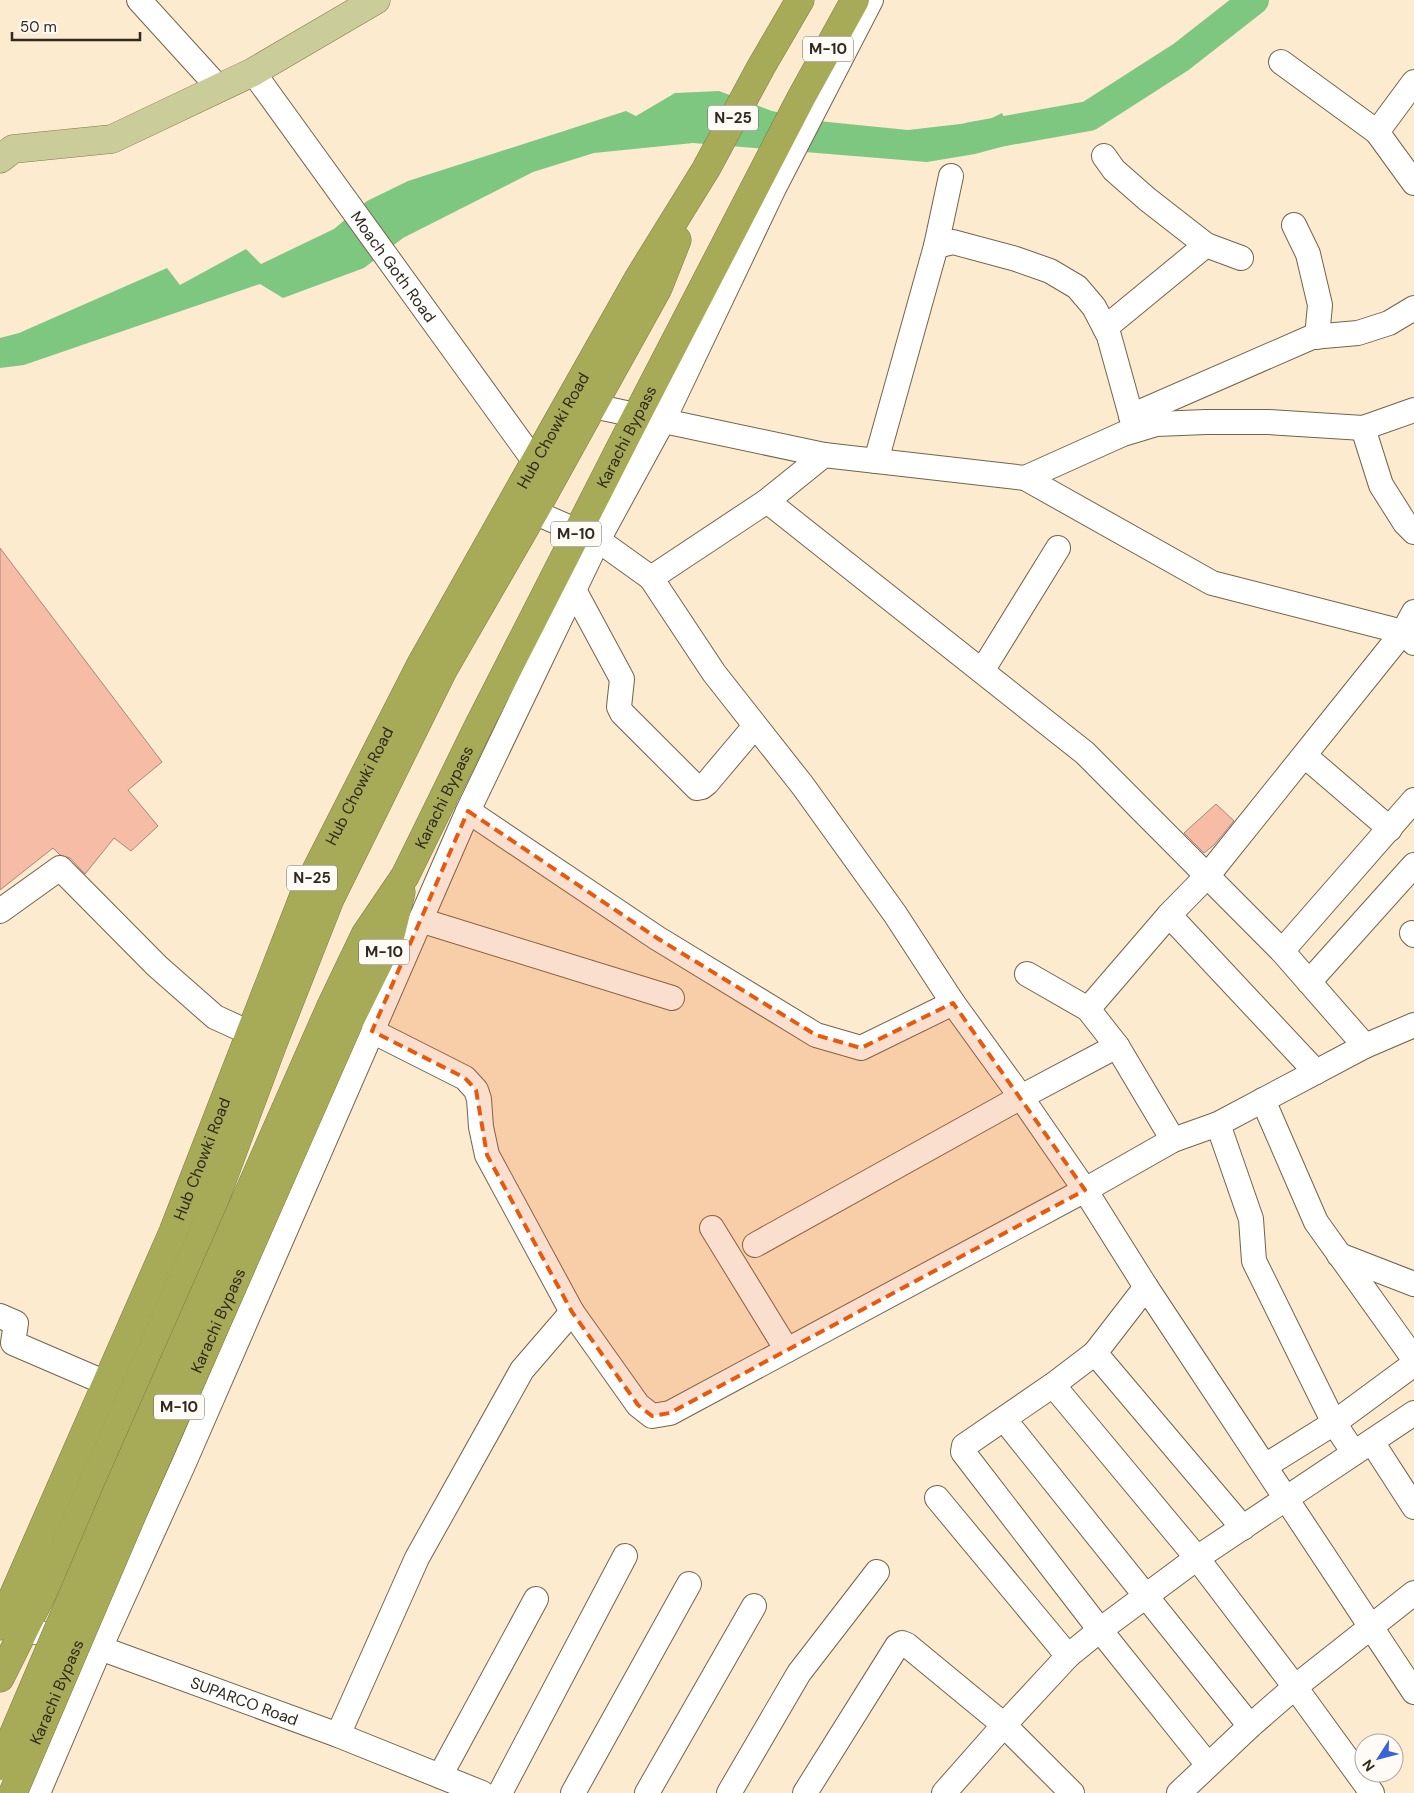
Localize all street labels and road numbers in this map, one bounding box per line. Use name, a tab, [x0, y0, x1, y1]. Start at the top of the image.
road number: M-10	[803, 36, 853, 62]
road number: N-25	[708, 106, 758, 130]
street label: Moach Goth Road	[346, 207, 441, 327]
street label: Hub Chowki Road	[512, 369, 594, 492]
street label: Karachi Bypass	[592, 382, 661, 491]
road number: M-10	[551, 522, 601, 546]
street label: Hub Chowki Road	[321, 724, 398, 849]
street label: Karachi Bypass	[410, 742, 478, 852]
road number: N-25	[287, 866, 337, 890]
road number: M-10	[359, 940, 409, 964]
street label: Hub Chowki Road	[169, 1094, 235, 1223]
street label: Karachi Bypass	[186, 1265, 250, 1376]
road number: M-10	[154, 1394, 204, 1420]
street label: Karachi Bypass	[25, 1636, 88, 1748]
street label: SUPARCO Road	[187, 1672, 301, 1731]

